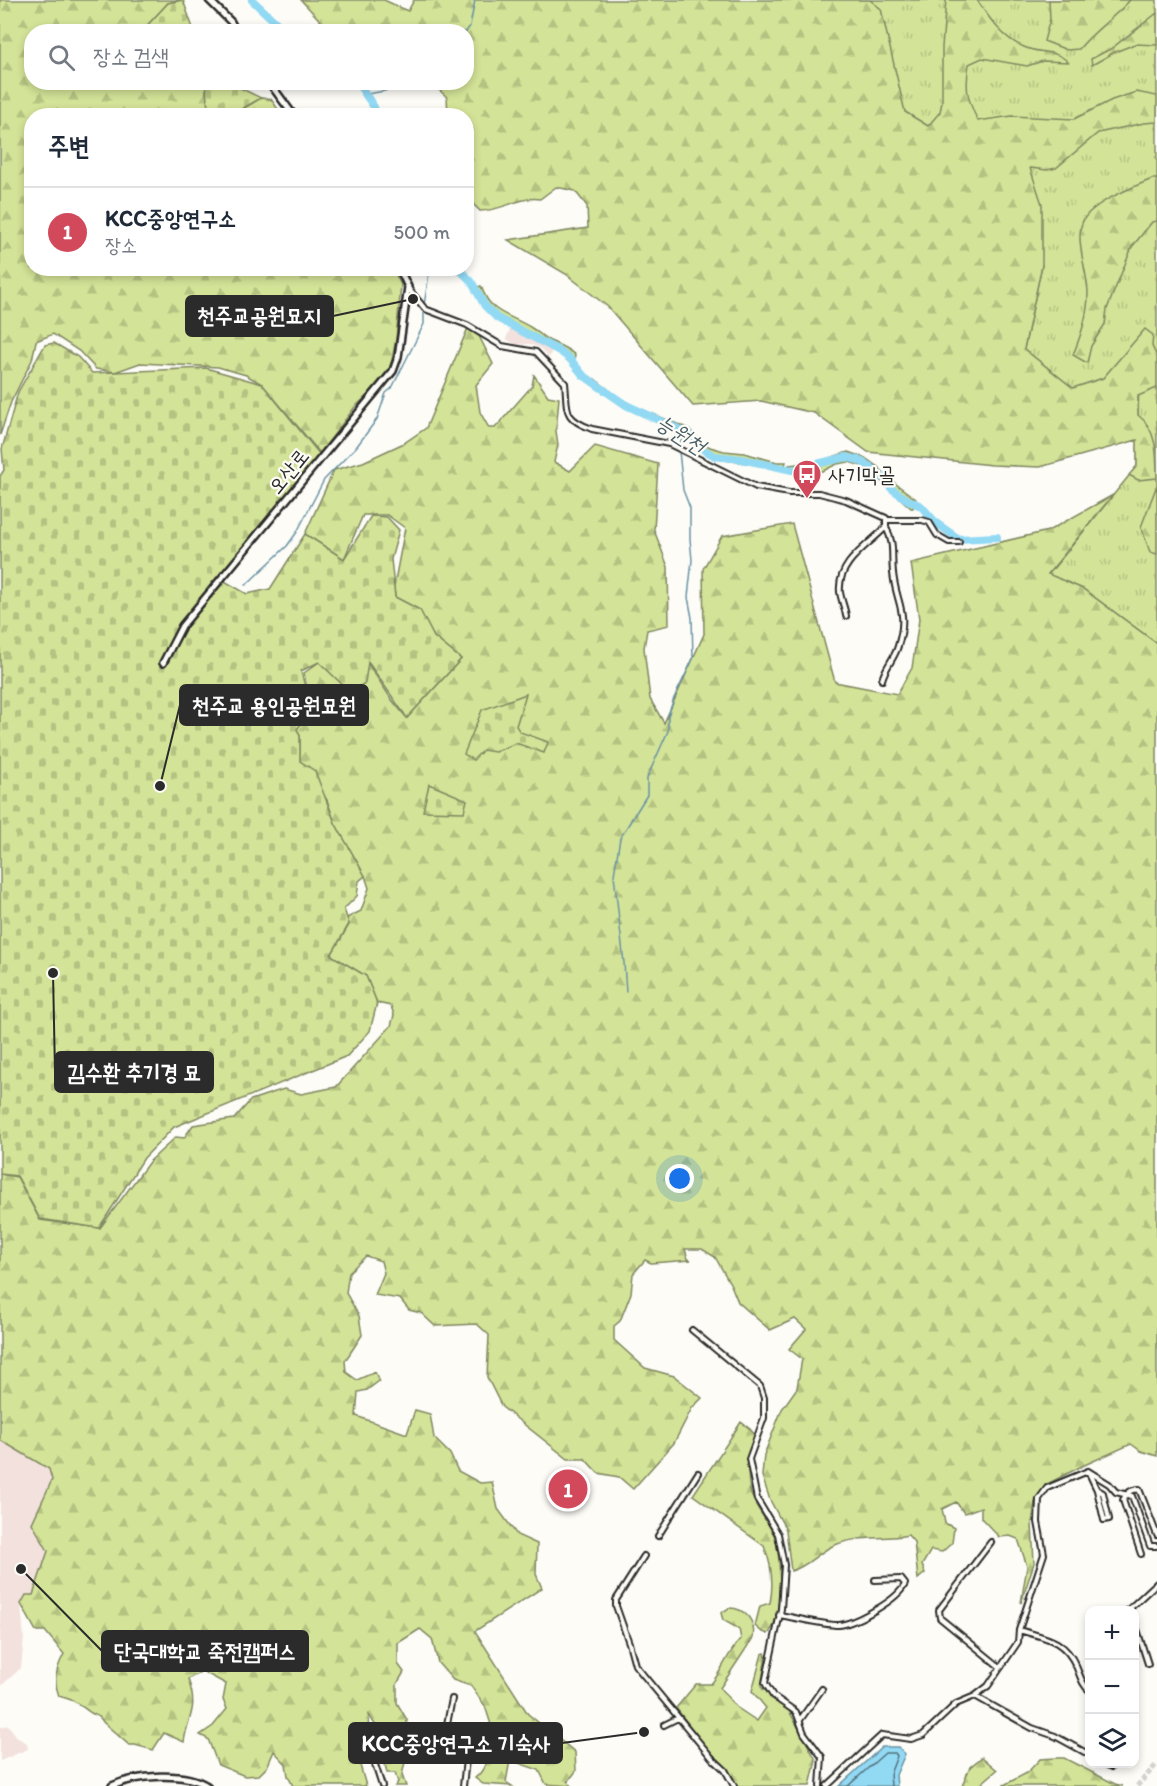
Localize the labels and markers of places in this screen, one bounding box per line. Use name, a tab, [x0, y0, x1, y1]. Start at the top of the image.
callout: 천주교공원묘지	[186, 296, 333, 336]
bus stop icon: 사기막골	[791, 458, 823, 500]
place label: 사기막골	[828, 462, 896, 487]
callout: 천주교 용인공원묘원	[180, 685, 368, 725]
callout: 김수환 추기경 묘	[55, 1052, 213, 1092]
pin: 1	[548, 1466, 588, 1512]
callout: 단국대학교 죽전캠퍼스	[102, 1631, 308, 1671]
callout: KCC중앙연구소 기숙사	[349, 1723, 562, 1763]

